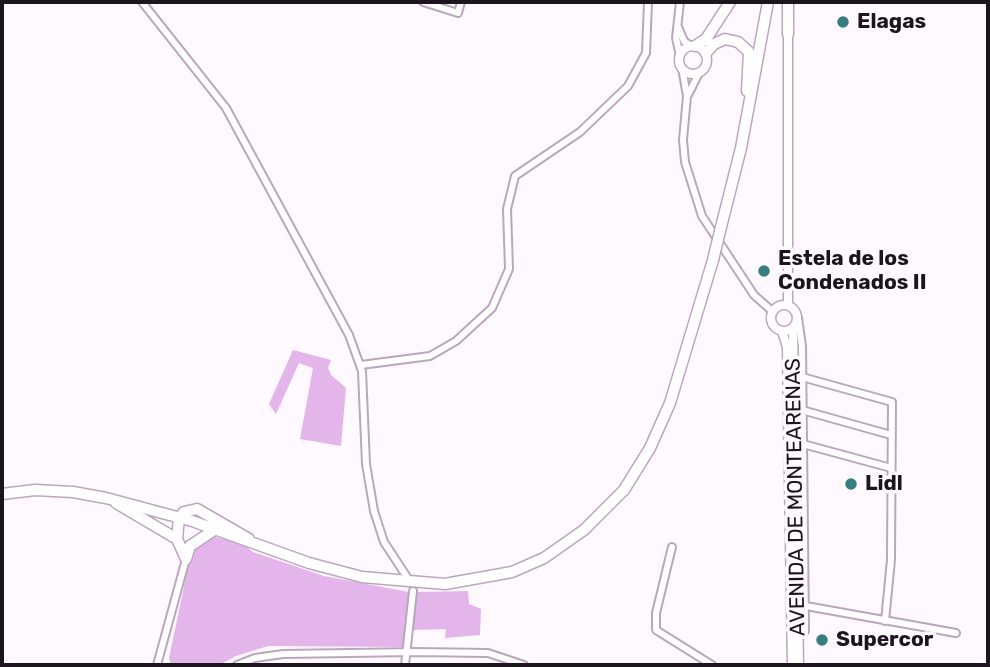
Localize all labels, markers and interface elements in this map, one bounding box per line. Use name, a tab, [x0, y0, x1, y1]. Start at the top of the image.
place label: Elagas	[857, 9, 926, 35]
marker: Elagas	[835, 14, 851, 30]
place label: Estela de los Condenados II	[778, 246, 926, 296]
marker: Estela de los Condenados II	[756, 263, 772, 279]
street label: AVENIDA DE MONTEARENAS	[781, 358, 811, 636]
place label: Lidl	[865, 471, 903, 497]
marker: Lidl	[843, 476, 859, 492]
place label: Supercor	[836, 627, 933, 653]
marker: Supercor	[814, 632, 830, 648]

